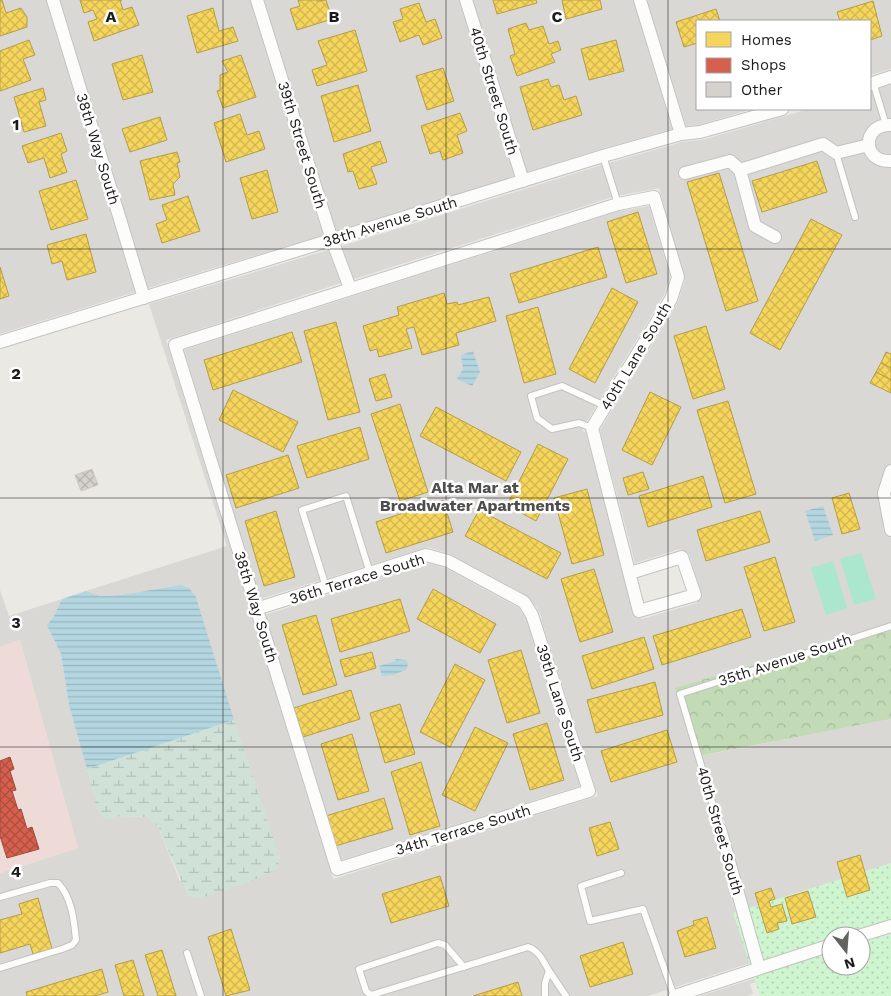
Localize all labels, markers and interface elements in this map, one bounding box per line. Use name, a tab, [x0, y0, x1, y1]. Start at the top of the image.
text: A	[106, 7, 117, 26]
text: B	[329, 7, 340, 26]
text: C	[552, 7, 563, 26]
legend	[696, 20, 871, 110]
street label: 40th Street South	[466, 25, 522, 157]
text: Homes	[741, 31, 792, 49]
text: Shops	[741, 56, 786, 74]
street label: 39th Street South	[274, 79, 330, 211]
text: Other	[741, 81, 783, 99]
street label: 38th Way South	[72, 91, 124, 207]
text: 1	[13, 115, 19, 134]
street label: 38th Avenue South	[321, 193, 459, 251]
street label: 40th Lane South	[597, 299, 675, 413]
text: 2	[11, 364, 21, 383]
district label: Alta Mar at Broadwater Apartments	[380, 478, 571, 515]
street label: 38th Way South	[230, 549, 282, 665]
street label: 36th Terrace South	[287, 550, 427, 608]
text: 3	[11, 613, 21, 632]
street label: 35th Avenue South	[716, 630, 854, 690]
street label: 39th Lane South	[532, 642, 588, 764]
street label: 40th Street South	[693, 765, 747, 897]
street label: 34th Terrace South	[393, 801, 533, 859]
text: 4	[11, 862, 21, 881]
north arrow	[821, 926, 871, 976]
text: N	[843, 954, 857, 973]

